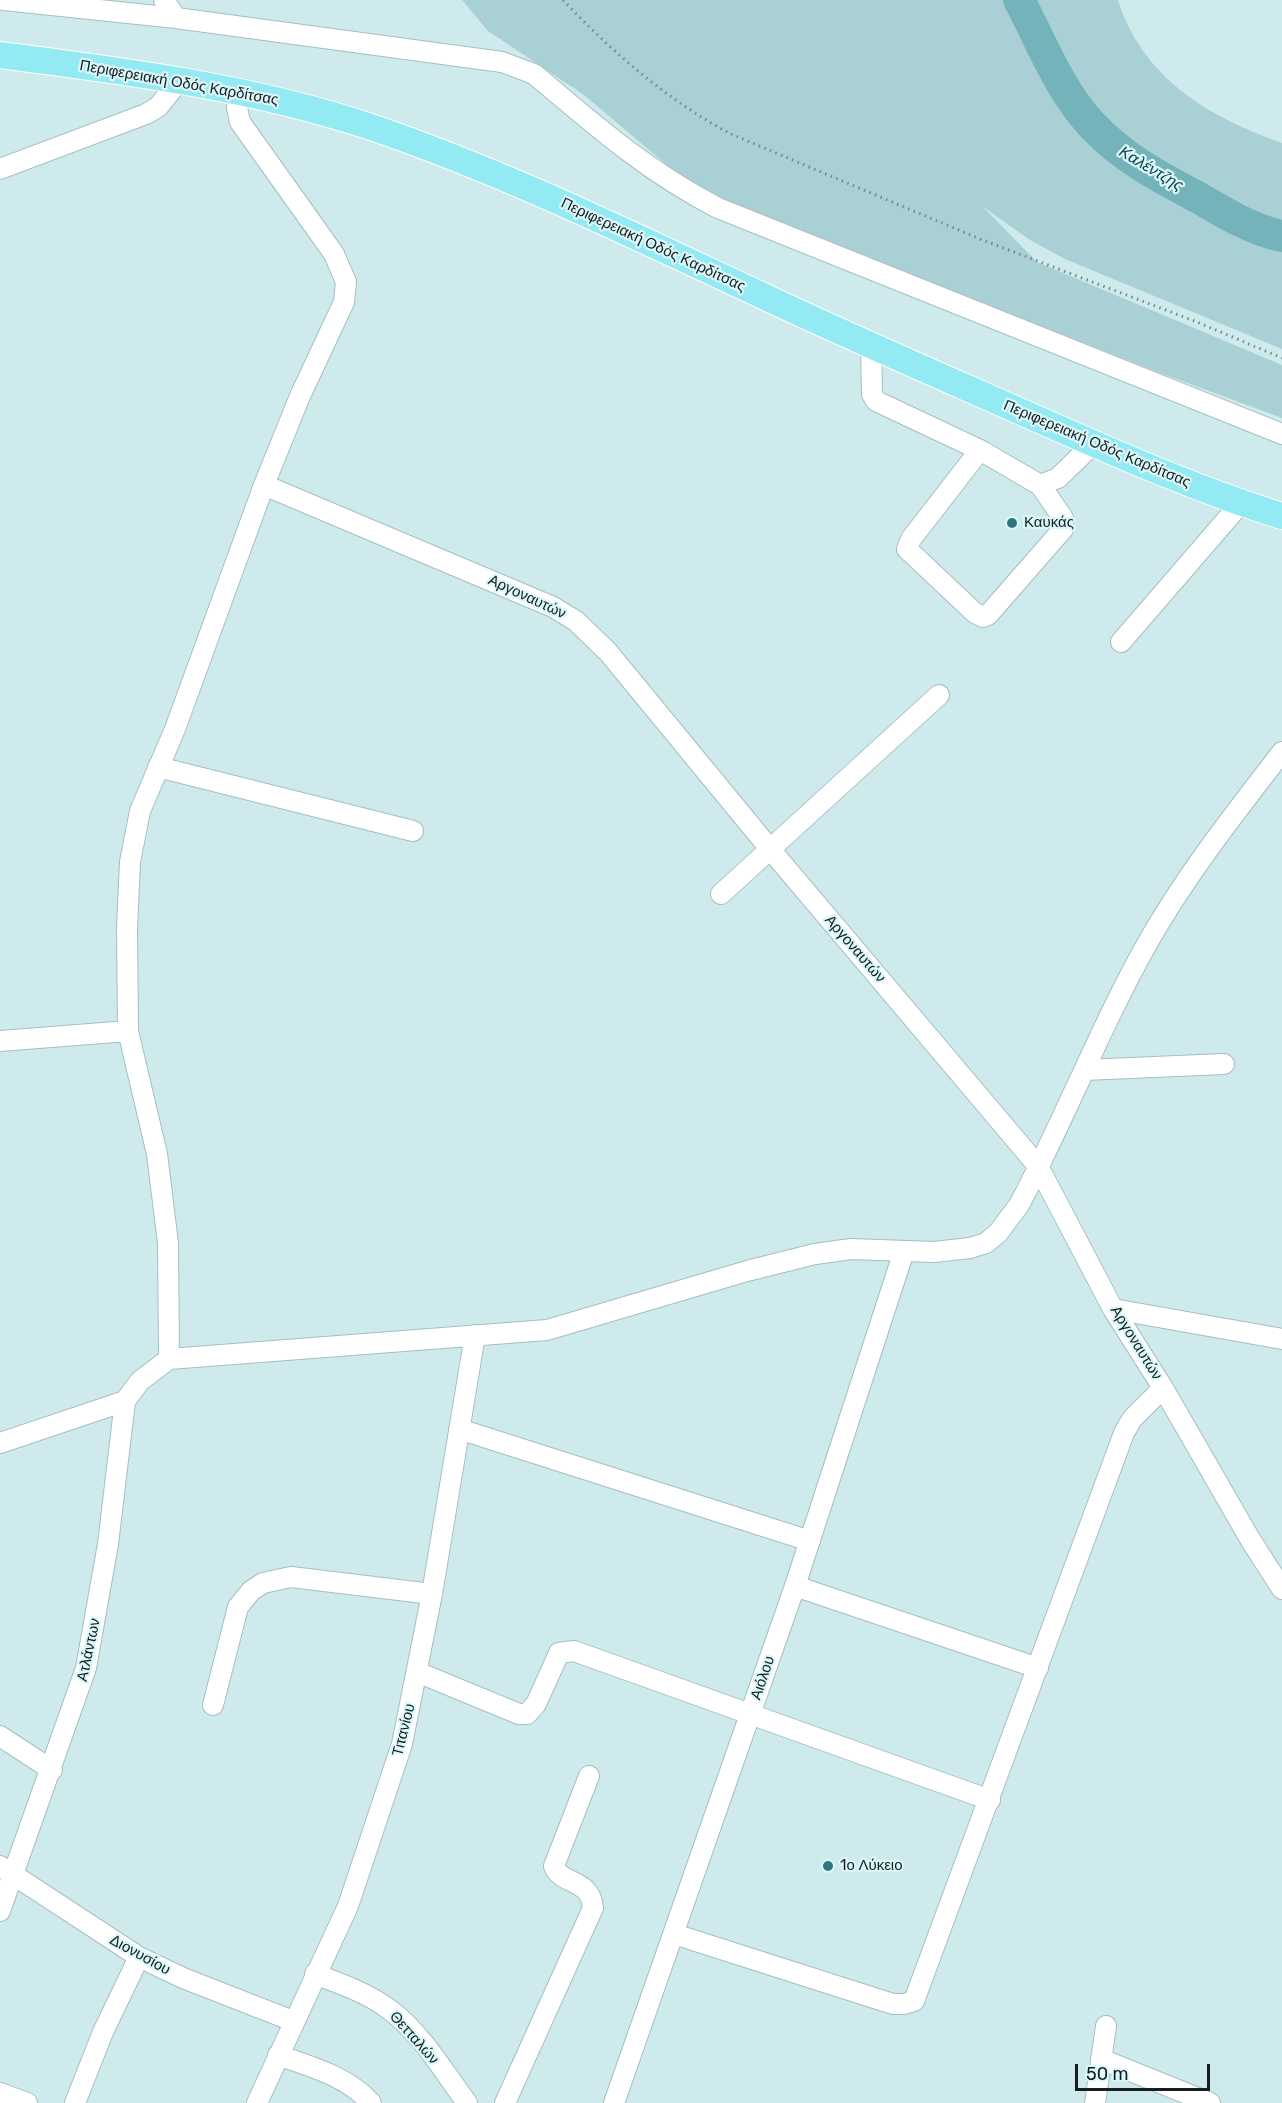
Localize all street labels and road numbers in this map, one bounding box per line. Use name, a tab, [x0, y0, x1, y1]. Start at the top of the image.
street label: Περιφερειακή Οδός Καρδίτσας	[78, 57, 280, 109]
street label: Περιφερειακή Οδός Καρδίτσας	[558, 194, 748, 296]
street label: Περιφερειακή Οδός Καρδίτσας	[1001, 396, 1193, 492]
street label: Αργοναυτών	[485, 571, 569, 623]
street label: Αργοναυτών	[821, 912, 889, 986]
street label: Αργοναυτών	[1106, 1303, 1166, 1383]
street label: Ατλάντων	[74, 1617, 104, 1683]
street label: Αιόλου	[747, 1654, 779, 1702]
street label: Τιτανίου	[389, 1702, 419, 1758]
street label: Διονυσίου	[107, 1931, 173, 1979]
street label: Θετταλών	[386, 2008, 442, 2068]

